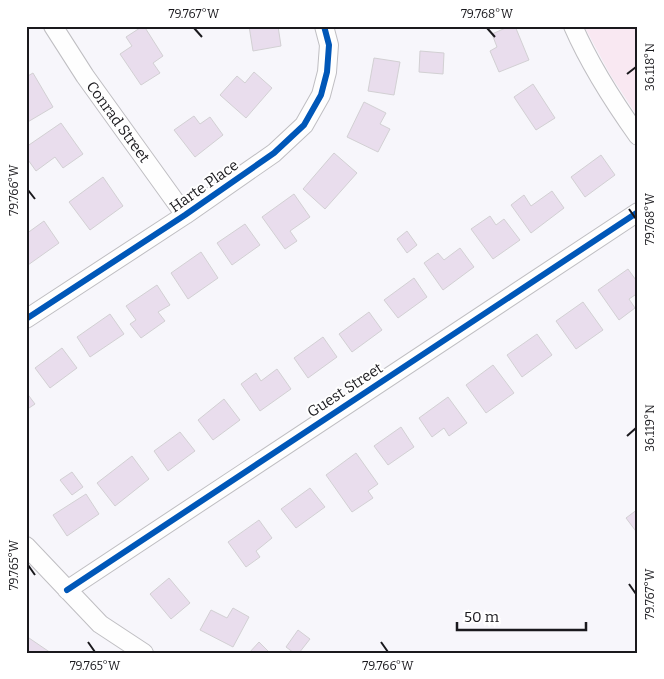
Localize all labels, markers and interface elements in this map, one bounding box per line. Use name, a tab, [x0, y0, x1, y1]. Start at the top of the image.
text: 79.767°W	[169, 7, 220, 21]
text: 79.768°W	[461, 7, 514, 21]
text: 36.118°N	[643, 43, 657, 91]
street label: Conrad Street	[83, 78, 154, 167]
street label: Harte Place	[166, 156, 242, 216]
text: 79.766°W	[7, 164, 21, 216]
text: 79.768°W	[643, 192, 657, 245]
street label: Guest Street	[304, 359, 387, 421]
text: 36.119°N	[643, 404, 657, 452]
text: 79.765°W	[7, 539, 21, 590]
text: 79.767°W	[643, 568, 657, 619]
scale bar	[457, 599, 585, 631]
text: 50 m	[464, 608, 500, 626]
text: 79.765°W	[70, 659, 121, 673]
text: 79.766°W	[362, 659, 414, 673]

